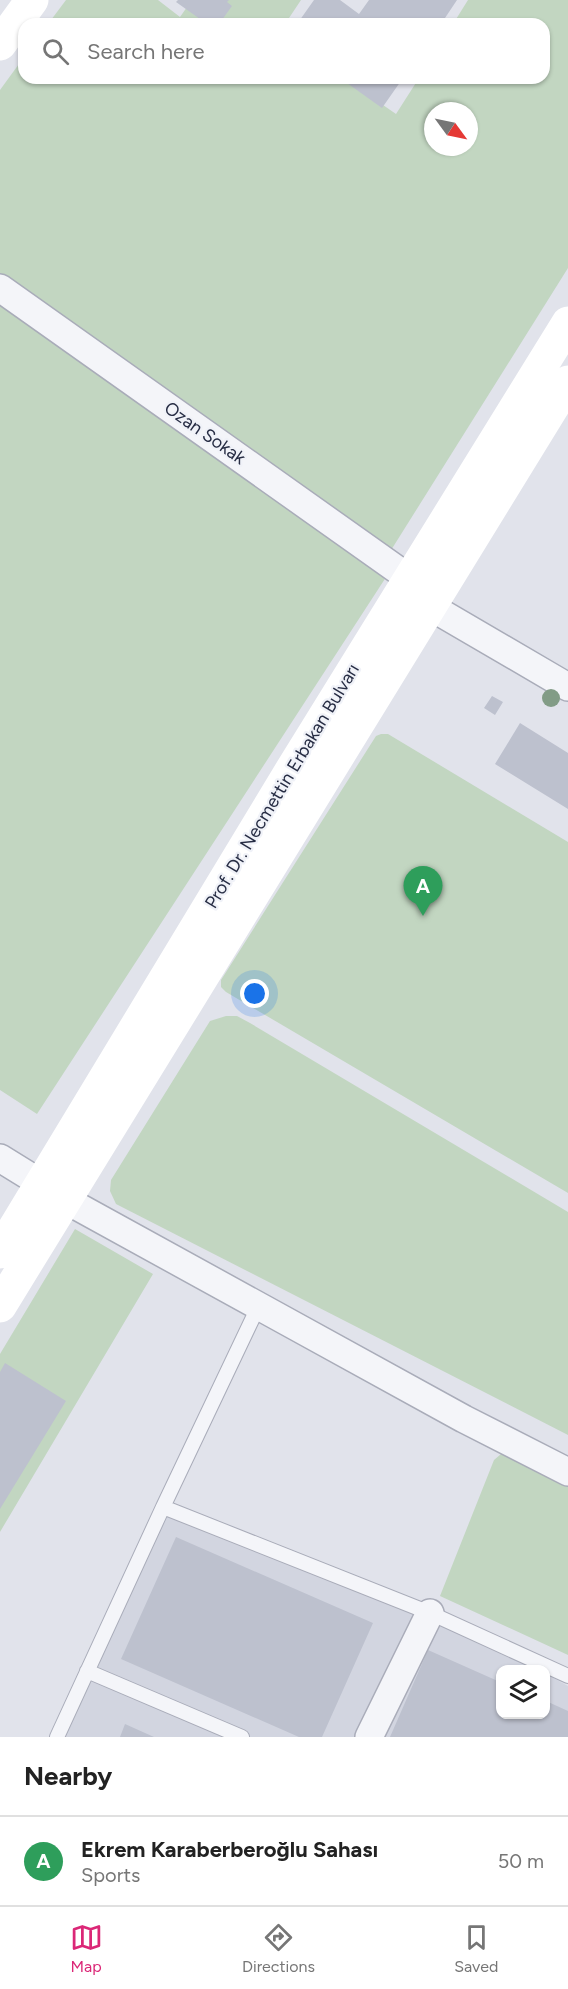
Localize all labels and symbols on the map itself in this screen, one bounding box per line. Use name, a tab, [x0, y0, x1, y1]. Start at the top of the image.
north arrow	[424, 102, 478, 156]
street label: Ozan Sokak	[160, 397, 250, 469]
street label: Prof. Dr. Necmettin Erbakan Bulvarı	[200, 660, 364, 912]
pin: A	[404, 866, 442, 916]
your location	[240, 979, 269, 1008]

